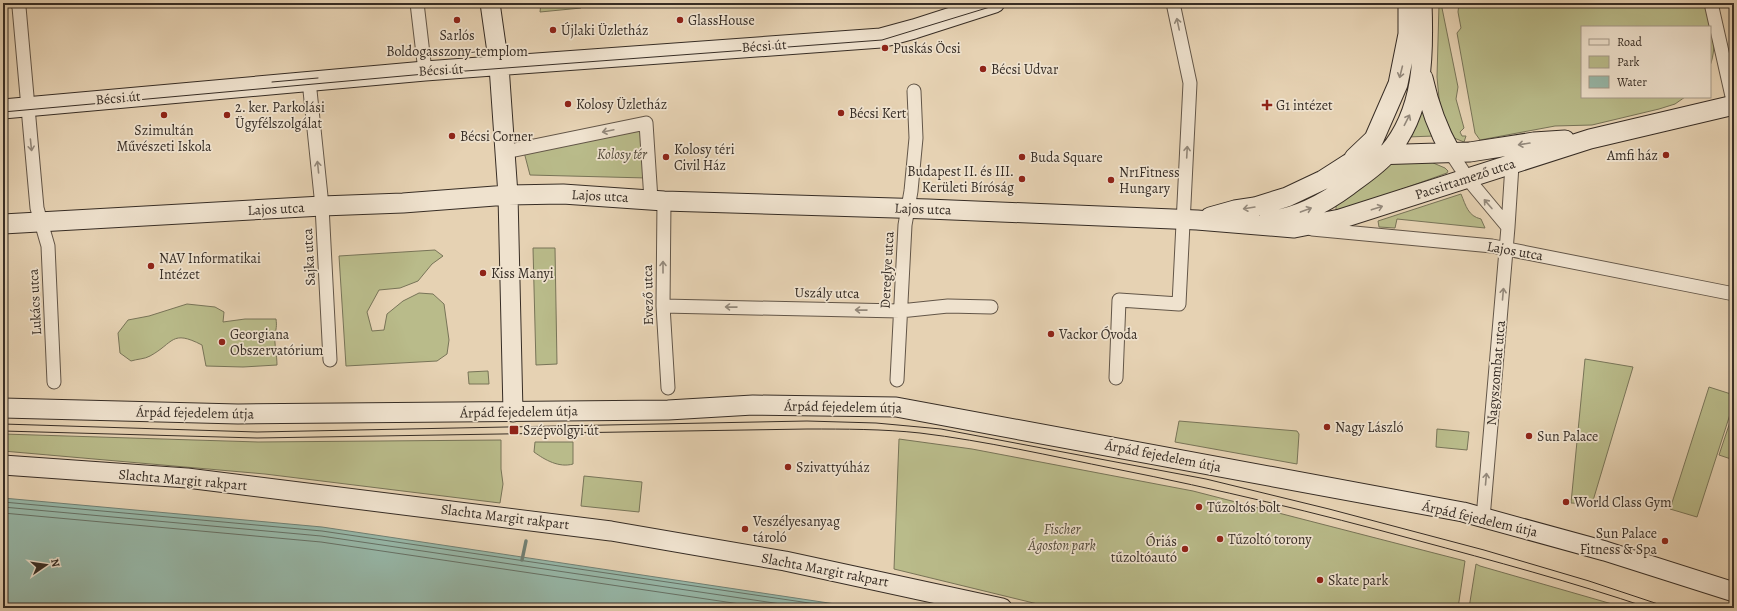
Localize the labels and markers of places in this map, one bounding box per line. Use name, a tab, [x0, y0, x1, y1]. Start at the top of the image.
place label: GlassHouse	[688, 11, 755, 30]
marker: Sarlós Boldogasszony-templom	[452, 15, 462, 25]
marker: GlassHouse	[675, 15, 685, 25]
place label: Újlaki Üzletház	[561, 21, 648, 40]
marker: Újlaki Üzletház	[548, 25, 558, 35]
place label: Sarlós Boldogasszony-templom	[386, 26, 528, 61]
place label: Puskás Öcsi	[893, 39, 961, 58]
marker: Puskás Öcsi	[880, 43, 890, 53]
place label: Bécsi Udvar	[991, 60, 1059, 79]
marker: Bécsi Udvar	[978, 64, 988, 74]
place label: Kolosy Üzletház	[576, 95, 667, 114]
place label: G1 intézet	[1276, 96, 1333, 115]
place label: 2. ker. Parkolási Ügyfélszolgálat	[235, 98, 325, 133]
marker: Kolosy Üzletház	[563, 99, 573, 109]
marker: G1 intézet	[1261, 99, 1273, 111]
place label: Bécsi Kert	[849, 104, 907, 123]
marker: Bécsi Kert	[836, 108, 846, 118]
marker: Szimultán Művészeti Iskola	[159, 110, 169, 120]
marker: 2. ker. Parkolási Ügyfélszolgálat	[222, 110, 232, 120]
place label: Szimultán Művészeti Iskola	[116, 121, 212, 156]
place label: Bécsi Corner	[460, 127, 534, 146]
marker: Bécsi Corner	[447, 131, 457, 141]
place label: Kolosy téri Civil Ház	[674, 140, 735, 175]
place label: Amfi ház	[1606, 146, 1658, 165]
place label: Buda Square	[1030, 148, 1103, 167]
marker: Amfi ház	[1661, 150, 1671, 160]
marker: Kolosy téri Civil Ház	[661, 152, 671, 162]
marker: Buda Square	[1017, 152, 1027, 162]
place label: Budapest II. és III. Kerületi Bíróság	[907, 162, 1014, 197]
place label: Nr1Fitness Hungary	[1119, 163, 1180, 198]
marker: Budapest II. és III. Kerületi Bíróság	[1017, 174, 1027, 184]
marker: Nr1Fitness Hungary	[1106, 175, 1116, 185]
place label: NAV Informatikai Intézet	[159, 249, 261, 284]
marker: NAV Informatikai Intézet	[146, 261, 156, 271]
place label: Kiss Manyi	[491, 264, 554, 283]
marker: Kiss Manyi	[478, 268, 488, 278]
place label: Georgiana Obszervatórium	[230, 325, 324, 360]
place label: Vackor Óvoda	[1058, 325, 1138, 344]
marker: Vackor Óvoda	[1046, 329, 1056, 339]
marker: Georgiana Obszervatórium	[217, 337, 227, 347]
place label: Nagy László	[1335, 418, 1403, 437]
place label: Szépvölgyi út	[523, 421, 599, 440]
marker: Nagy László	[1322, 422, 1332, 432]
marker: Szépvölgyi út	[508, 424, 520, 436]
place label: Sun Palace	[1537, 427, 1598, 446]
marker: Sun Palace	[1524, 431, 1534, 441]
place label: Szivattyúház	[796, 458, 870, 477]
marker: Szivattyúház	[783, 462, 793, 472]
place label: World Class Gym	[1573, 493, 1672, 512]
marker: World Class Gym	[1561, 497, 1571, 507]
place label: Tűzoltós bolt	[1207, 498, 1281, 517]
marker: Tűzoltós bolt	[1194, 502, 1204, 512]
place label: Veszélyesanyag tároló	[752, 512, 840, 547]
marker: Veszélyesanyag tároló	[740, 524, 750, 534]
place label: Sun Palace Fitness & Spa	[1580, 524, 1657, 559]
place label: Tűzoltó torony	[1228, 530, 1312, 549]
place label: Óriás tűzoltóautó	[1111, 532, 1177, 567]
marker: Tűzoltó torony	[1215, 534, 1225, 544]
marker: Sun Palace Fitness & Spa	[1660, 536, 1670, 546]
marker: Óriás tűzoltóautó	[1180, 544, 1190, 554]
place label: Skate park	[1328, 571, 1388, 590]
marker: Skate park	[1315, 575, 1325, 585]

